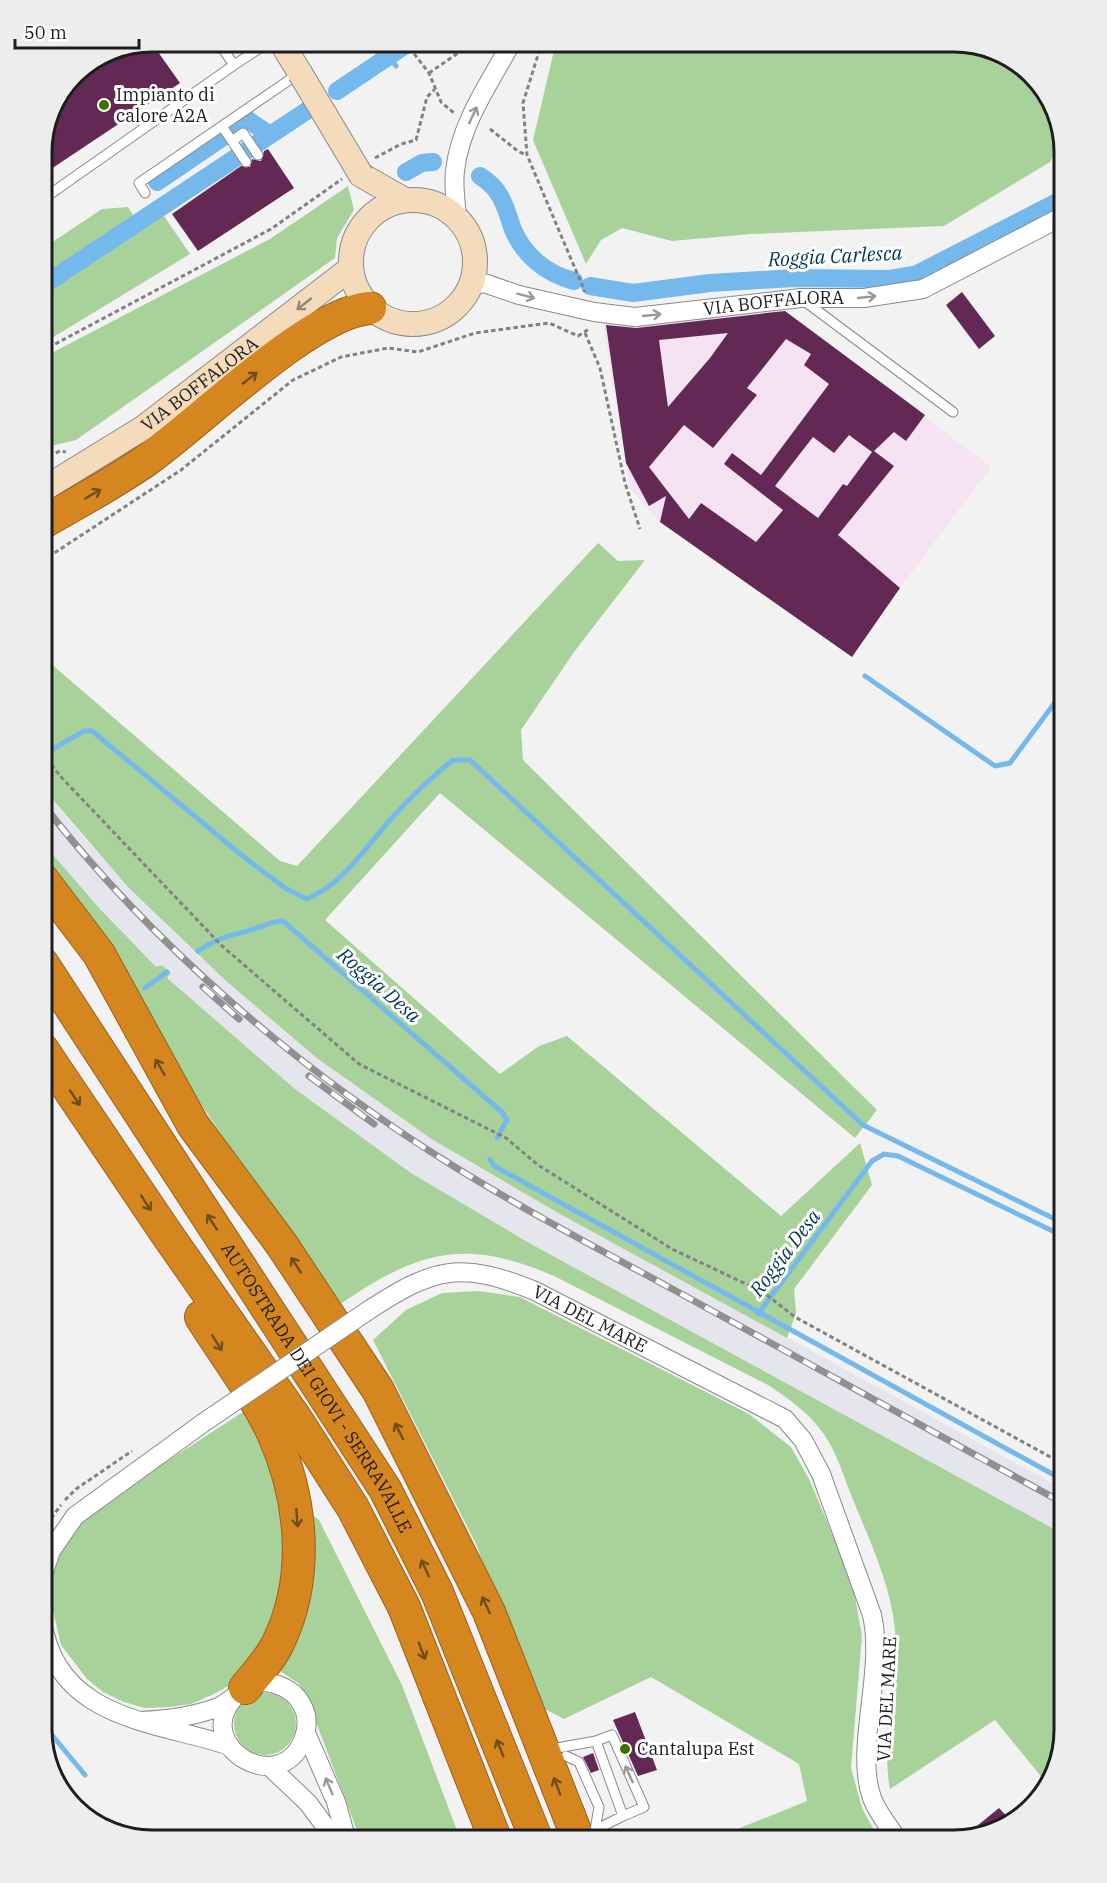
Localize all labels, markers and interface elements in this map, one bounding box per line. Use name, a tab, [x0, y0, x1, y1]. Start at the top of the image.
scale bar	[15, 12, 140, 50]
text: 50 m	[24, 21, 67, 44]
place label: Impianto di calore A2A	[116, 83, 215, 127]
marker: Impianto di calore A2A	[97, 98, 111, 112]
one-way arrow	[467, 106, 479, 124]
water label: Roggia Carlesca	[766, 238, 903, 273]
street label: VIA BOFFALORA	[702, 286, 845, 320]
one-way arrow	[516, 291, 535, 303]
one-way arrow	[857, 291, 877, 302]
one-way arrow	[297, 297, 313, 310]
one-way arrow	[642, 309, 662, 320]
street label: VIA BOFFALORA	[136, 331, 263, 436]
one-way arrow	[241, 372, 257, 385]
one-way arrow	[84, 488, 101, 500]
water label: Roggia Desa	[331, 940, 427, 1029]
one-way arrow	[154, 1059, 166, 1076]
one-way arrow	[69, 1089, 81, 1105]
one-way arrow	[140, 1194, 152, 1211]
water label: Roggia Desa	[742, 1204, 826, 1303]
one-way arrow	[206, 1215, 218, 1231]
street label: AUTOSTRADA DEI GIOVI - SERRAVALLE	[216, 1238, 417, 1537]
one-way arrow	[290, 1258, 302, 1274]
street label: VIA DEL MARE	[529, 1280, 651, 1358]
one-way arrow	[211, 1334, 223, 1351]
one-way arrow	[393, 1422, 404, 1440]
one-way arrow	[292, 1507, 303, 1527]
one-way arrow	[419, 1559, 431, 1577]
one-way arrow	[479, 1597, 491, 1615]
street label: VIA DEL MARE	[872, 1636, 901, 1762]
one-way arrow	[417, 1641, 428, 1660]
place label: Cantalupa Est	[637, 1737, 754, 1760]
one-way arrow	[494, 1739, 505, 1757]
marker: Cantalupa Est	[618, 1742, 632, 1756]
one-way arrow	[623, 1766, 634, 1784]
one-way arrow	[323, 1777, 334, 1795]
one-way arrow	[551, 1778, 562, 1796]

